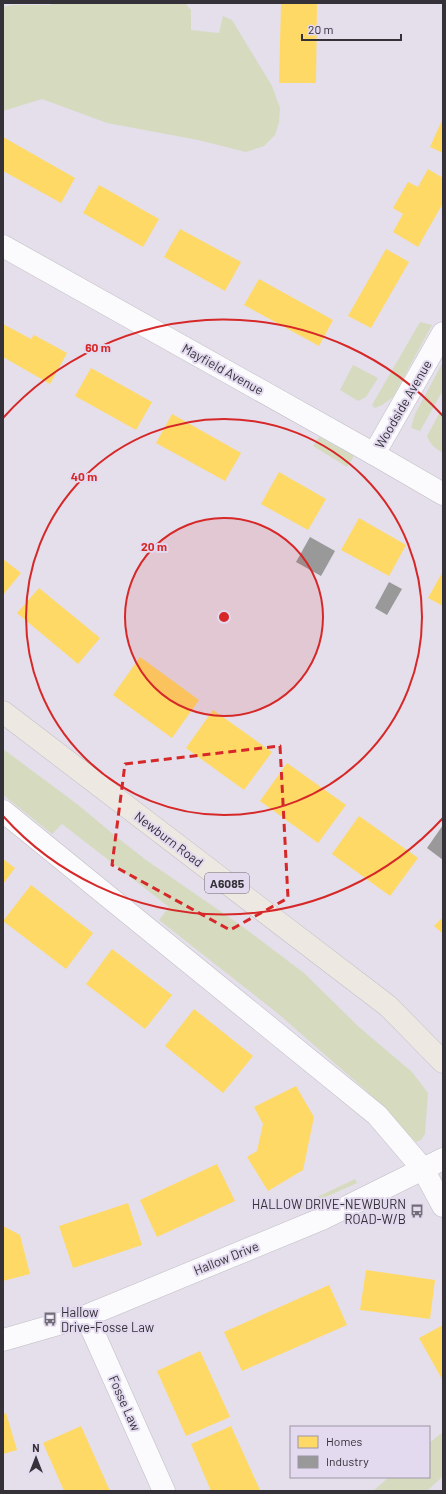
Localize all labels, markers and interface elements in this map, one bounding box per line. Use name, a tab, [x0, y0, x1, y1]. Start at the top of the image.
scale bar	[302, 16, 401, 42]
text: 20 m	[308, 22, 334, 36]
text: 60 m	[85, 340, 111, 354]
street label: Mayfield Avenue	[179, 340, 267, 398]
street label: Woodside Avenue	[371, 357, 435, 451]
text: 40 m	[71, 469, 97, 483]
text: 20 m	[141, 539, 167, 553]
centre of rings	[217, 610, 231, 624]
street label: Newburn Road	[131, 808, 207, 870]
road number: A6085	[205, 873, 249, 893]
place label: HALLOW DRIVE-NEWBURN ROAD-W/B	[252, 1196, 406, 1227]
bus stop icon: HALLOW DRIVE-NEWBURN ROAD-W/B	[409, 1203, 425, 1219]
street label: Hallow Drive	[191, 1238, 261, 1278]
place label: Hallow Drive-Fosse Law	[61, 1304, 154, 1335]
bus stop icon: Hallow Drive-Fosse Law	[42, 1311, 58, 1327]
street label: Fosse Law	[106, 1373, 144, 1433]
legend	[290, 1426, 430, 1478]
text: Homes	[326, 1434, 363, 1448]
north arrow	[16, 1438, 56, 1478]
text: N	[32, 1441, 40, 1454]
text: Industry	[326, 1454, 369, 1468]

